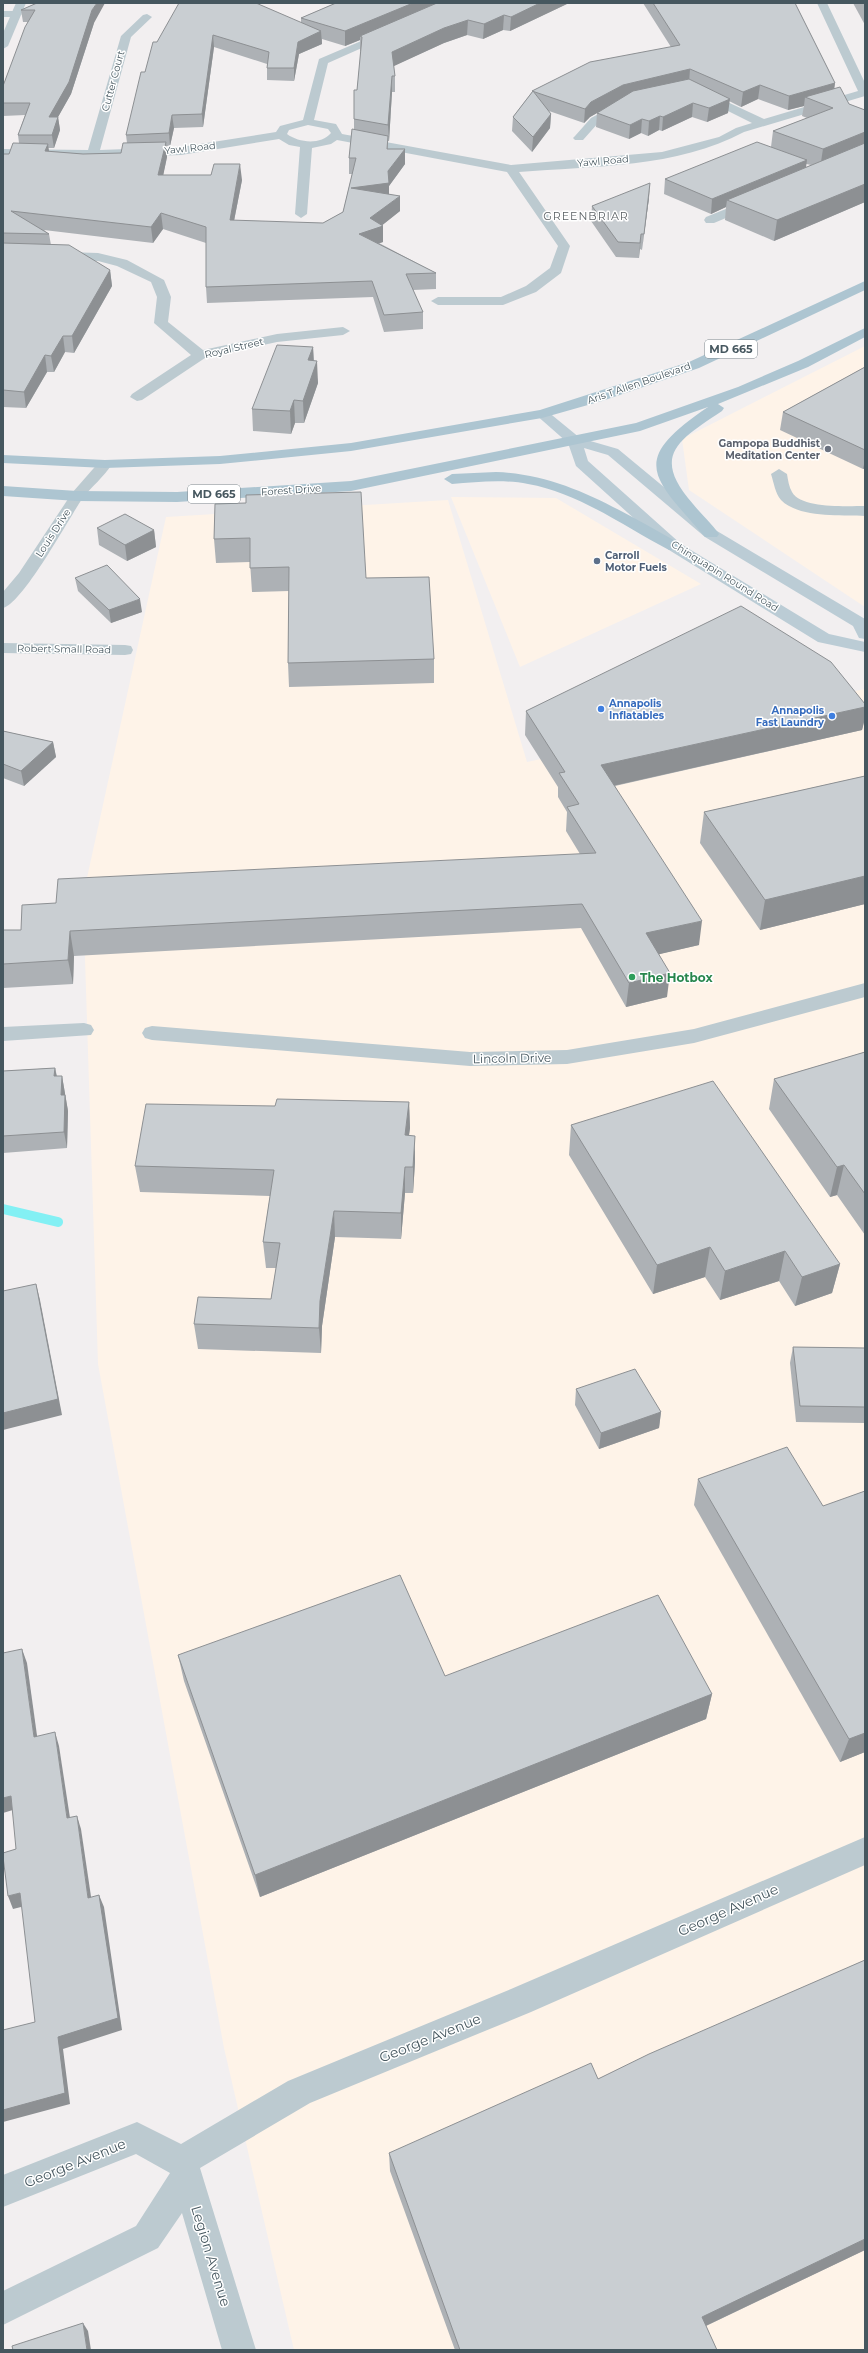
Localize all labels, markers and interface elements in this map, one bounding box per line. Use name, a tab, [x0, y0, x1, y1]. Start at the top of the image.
street label: Cutter Court	[99, 49, 127, 113]
street label: Yawl Road	[164, 139, 216, 157]
street label: Yawl Road	[577, 152, 629, 170]
district label: GREENBRIAR	[543, 209, 629, 223]
street label: Royal Street	[203, 335, 265, 361]
road number: MD 665	[705, 340, 757, 358]
street label: Aris T Allen Boulevard	[586, 359, 692, 407]
place label: Gampopa Buddhist Meditation Center	[718, 437, 821, 462]
marker: Gampopa Buddhist Meditation Center	[823, 444, 833, 454]
street label: Forest Drive	[261, 481, 321, 499]
road number: MD 665	[188, 485, 240, 503]
street label: Louis Drive	[33, 506, 73, 560]
street label: Chinquapin Round Road	[669, 538, 781, 614]
place label: Carroll Motor Fuels	[605, 549, 667, 574]
marker: Carroll Motor Fuels	[592, 556, 602, 566]
street label: Robert Small Road	[17, 642, 111, 656]
place label: Annapolis Inflatables	[608, 697, 665, 722]
marker: Annapolis Inflatables	[596, 704, 606, 714]
place label: Annapolis Fast Laundry	[756, 704, 825, 729]
marker: Annapolis Fast Laundry	[827, 711, 837, 721]
place label: The Hotbox	[640, 970, 713, 985]
marker: The Hotbox	[627, 972, 637, 982]
street label: Lincoln Drive	[473, 1050, 551, 1066]
street label: George Avenue	[675, 1880, 781, 1940]
street label: George Avenue	[377, 2009, 483, 2067]
street label: George Avenue	[22, 2134, 128, 2192]
street label: Legion Avenue	[187, 2203, 235, 2309]

